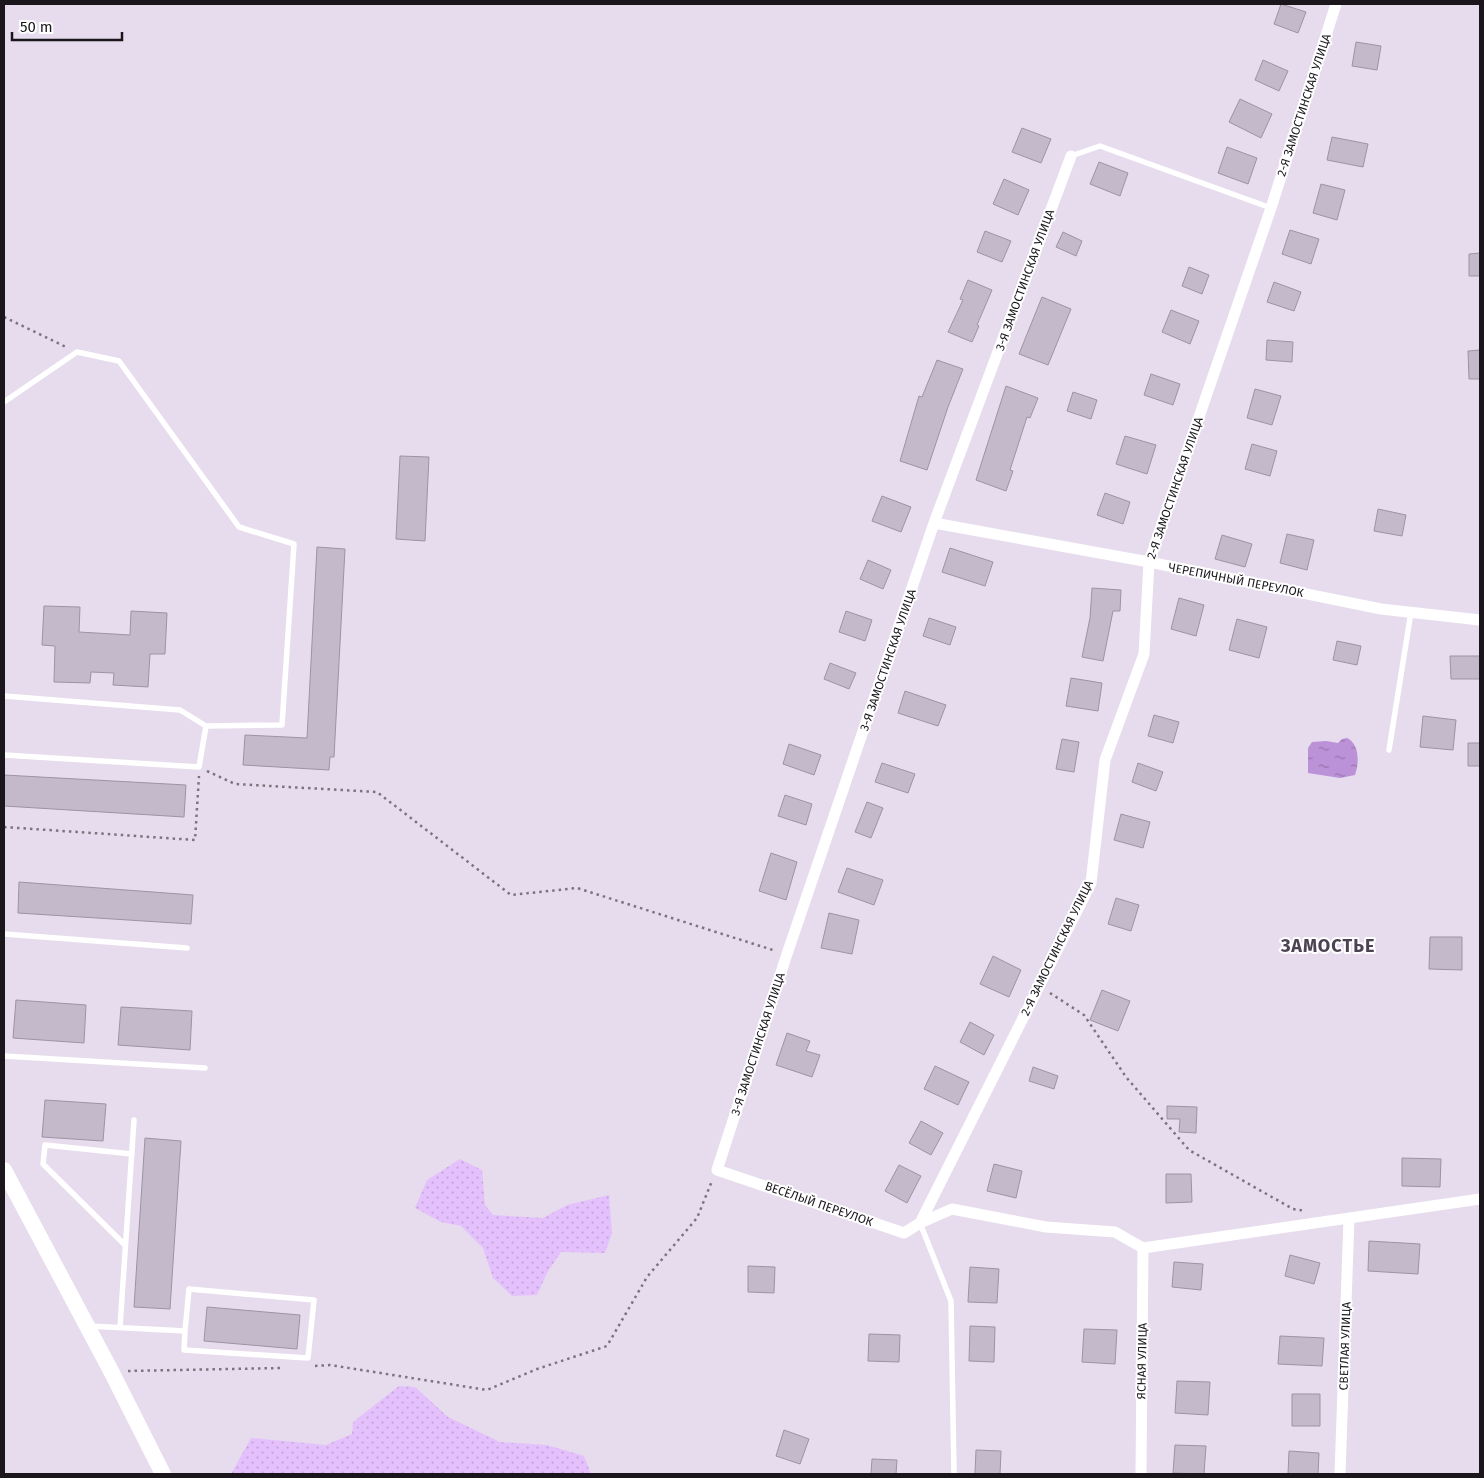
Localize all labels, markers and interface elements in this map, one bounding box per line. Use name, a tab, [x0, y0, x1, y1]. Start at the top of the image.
scale bar	[12, 10, 122, 42]
text: 50 m	[20, 18, 53, 36]
street label: 2-Я ЗАМОСТИНСКАЯ УЛИЦА	[1274, 32, 1334, 178]
street label: 3-Я ЗАМОСТИНСКАЯ УЛИЦА	[993, 207, 1057, 352]
street label: 2-Я ЗАМОСТИНСКАЯ УЛИЦА	[1144, 415, 1206, 561]
street label: ЧЕРЕПИЧНЫЙ ПЕРЕУЛОК	[1167, 559, 1305, 600]
street label: 3-Я ЗАМОСТИНСКАЯ УЛИЦА	[857, 587, 919, 733]
street label: 2-Я ЗАМОСТИНСКАЯ УЛИЦА	[1018, 878, 1096, 1018]
district label: ЗАМОСТЬЕ	[1280, 935, 1375, 957]
street label: 3-Я ЗАМОСТИНСКАЯ УЛИЦА	[728, 971, 788, 1117]
street label: ВЕСЁЛЫЙ ПЕРЕУЛОК	[763, 1178, 875, 1229]
street label: СВЕТЛАЯ УЛИЦА	[1336, 1301, 1354, 1390]
street label: ЯСНАЯ УЛИЦА	[1134, 1322, 1150, 1399]

